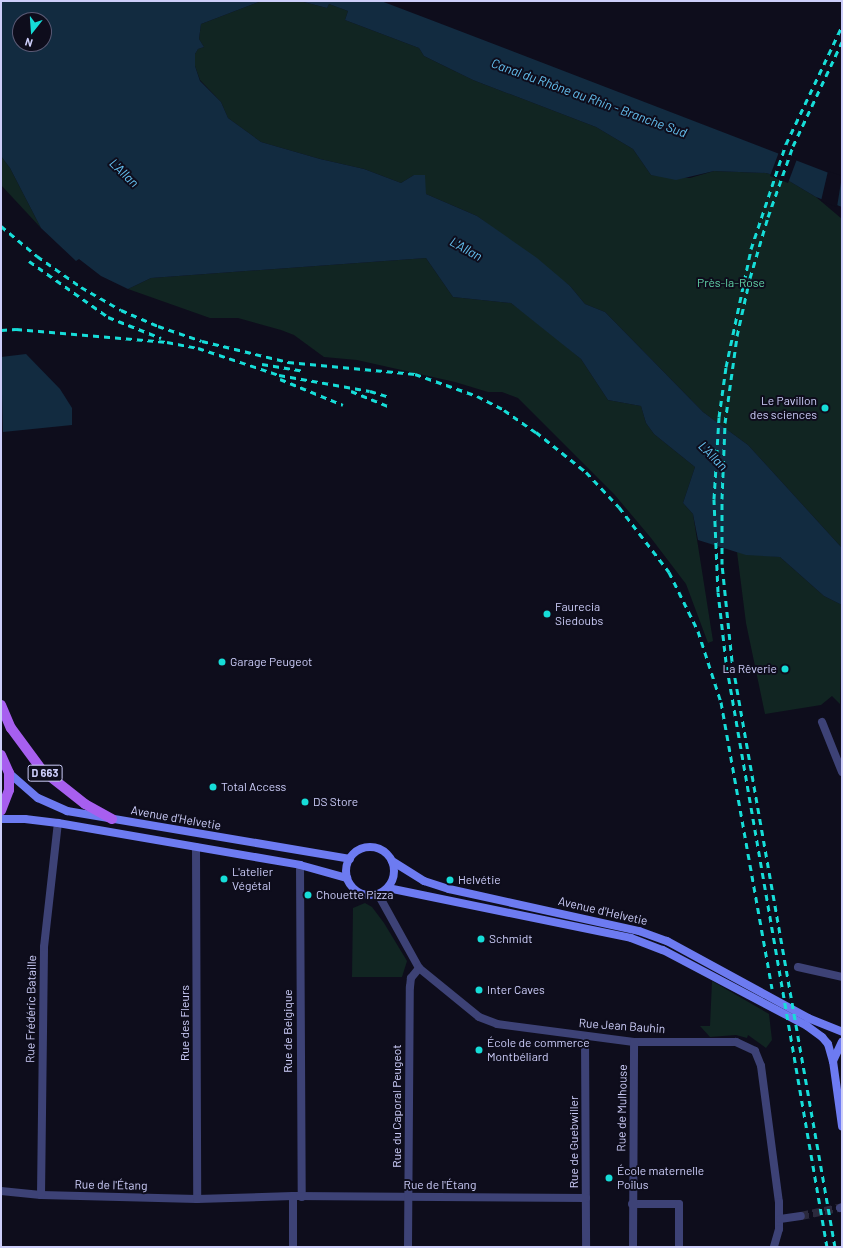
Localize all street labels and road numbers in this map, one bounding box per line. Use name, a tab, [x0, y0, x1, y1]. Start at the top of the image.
road number: D 663	[27, 764, 63, 782]
street label: Avenue d'Helvetie	[130, 803, 222, 833]
street label: Avenue d'Helvetie	[557, 894, 649, 928]
street label: Rue Frédéric Bataille	[23, 955, 39, 1063]
street label: Rue des Fleurs	[178, 985, 192, 1061]
street label: Rue de Belgique	[281, 989, 295, 1073]
street label: Rue Jean Bauhin	[578, 1016, 666, 1036]
street label: Rue du Caporal Peugeot	[390, 1044, 404, 1168]
street label: Rue de Mulhouse	[614, 1064, 630, 1152]
street label: Rue de Guebwiller	[567, 1096, 581, 1188]
street label: Rue de l'Étang	[74, 1177, 148, 1193]
street label: Rue de l'Étang	[404, 1178, 476, 1192]

